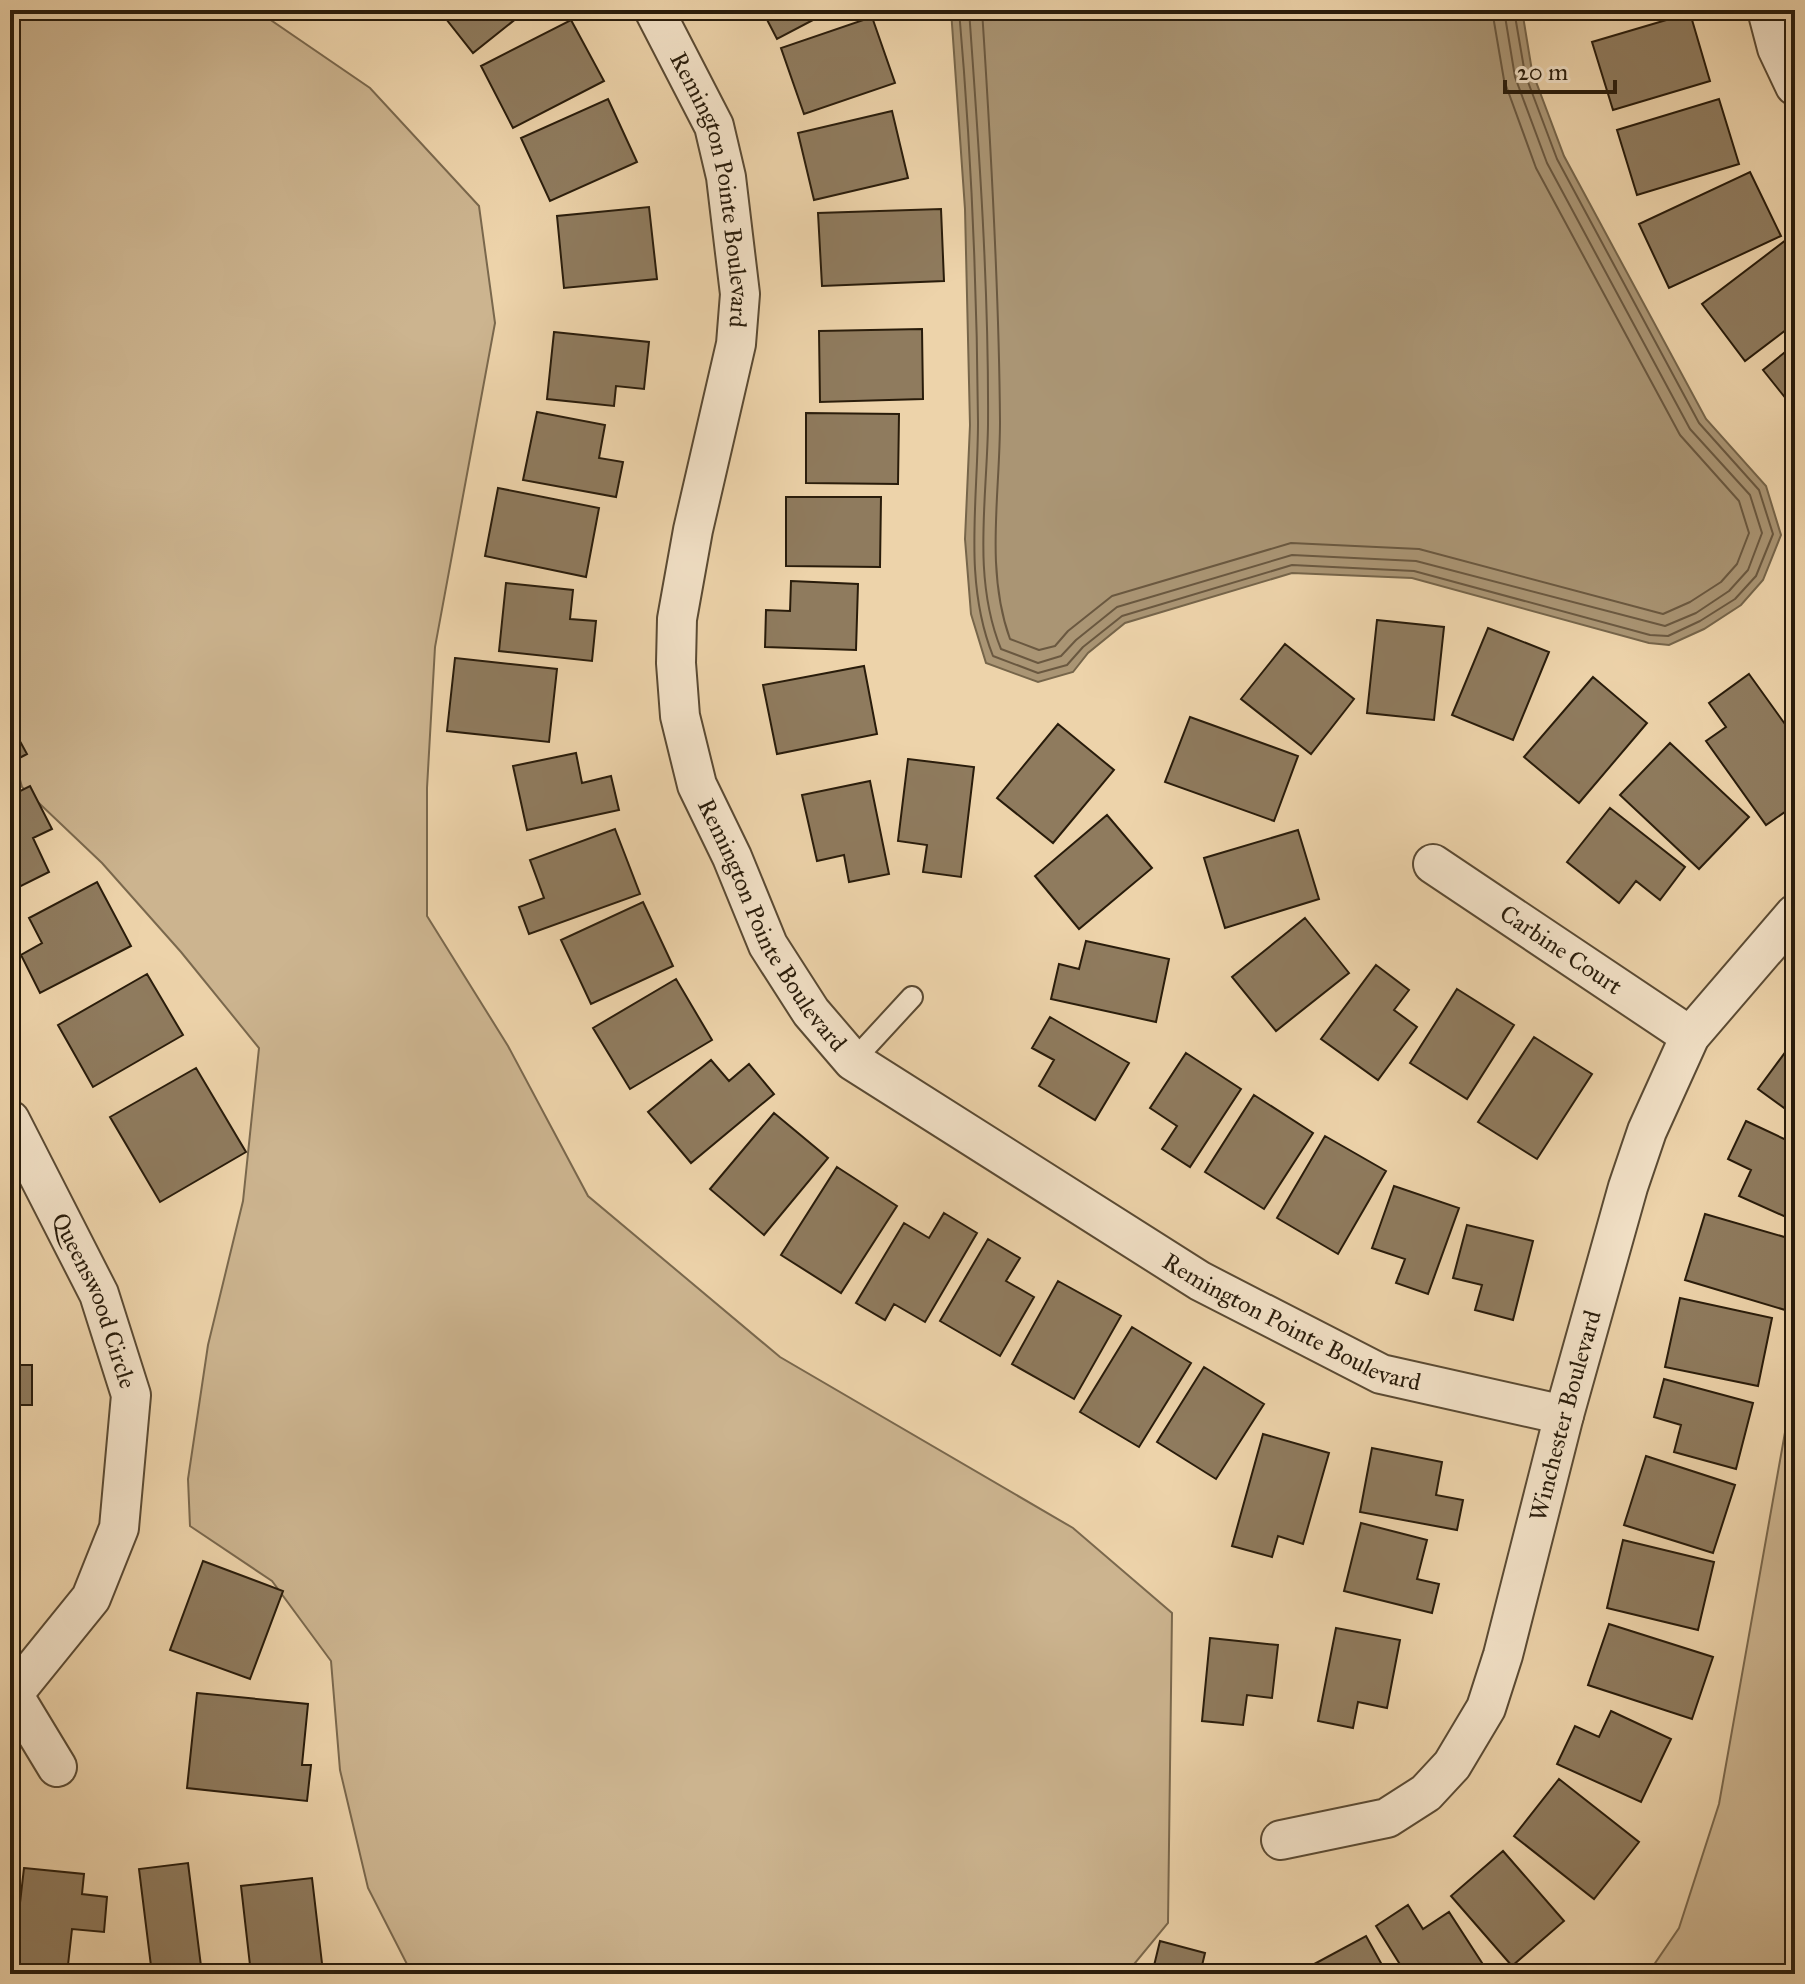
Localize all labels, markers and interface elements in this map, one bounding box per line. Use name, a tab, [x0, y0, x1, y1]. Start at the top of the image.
scale bar	[1505, 44, 1615, 94]
street label: Remington Pointe Boulevard	[663, 47, 755, 329]
text: 20 m	[1517, 57, 1568, 87]
street label: Remington Pointe Boulevard	[691, 794, 853, 1058]
street label: Carbine Court	[1494, 898, 1628, 1002]
street label: Queenswood Circle	[45, 1208, 143, 1392]
street label: Remington Pointe Boulevard	[1157, 1246, 1424, 1397]
street label: Winchester Boulevard	[1523, 1307, 1608, 1524]

